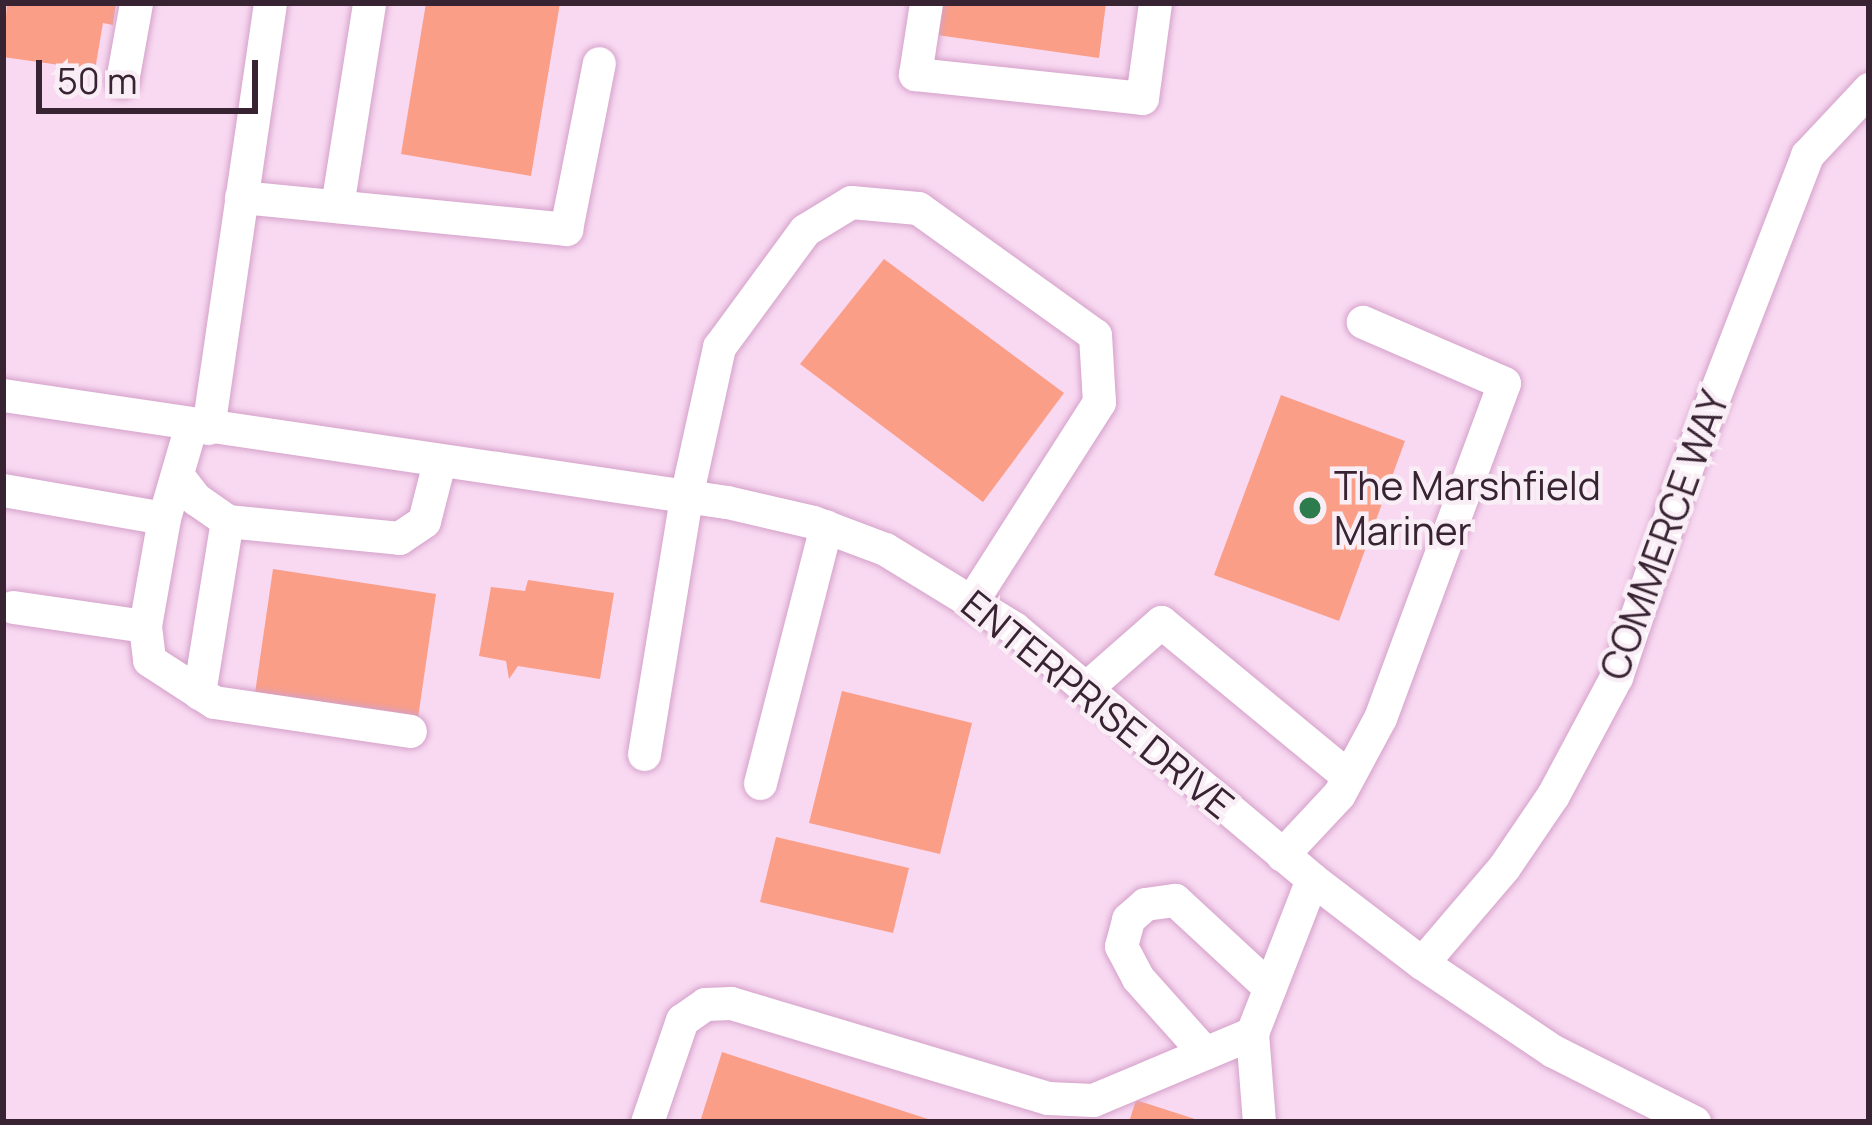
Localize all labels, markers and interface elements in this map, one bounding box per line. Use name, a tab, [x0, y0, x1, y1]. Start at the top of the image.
scale bar	[42, 36, 264, 110]
text: 50 m	[57, 56, 137, 105]
street label: COMMERCE WAY	[1590, 384, 1738, 686]
place label: The Marshfield Mariner	[1334, 463, 1601, 554]
marker: The Marshfield Mariner	[1297, 495, 1323, 521]
street label: ENTERPRISE DRIVE	[953, 580, 1243, 828]

